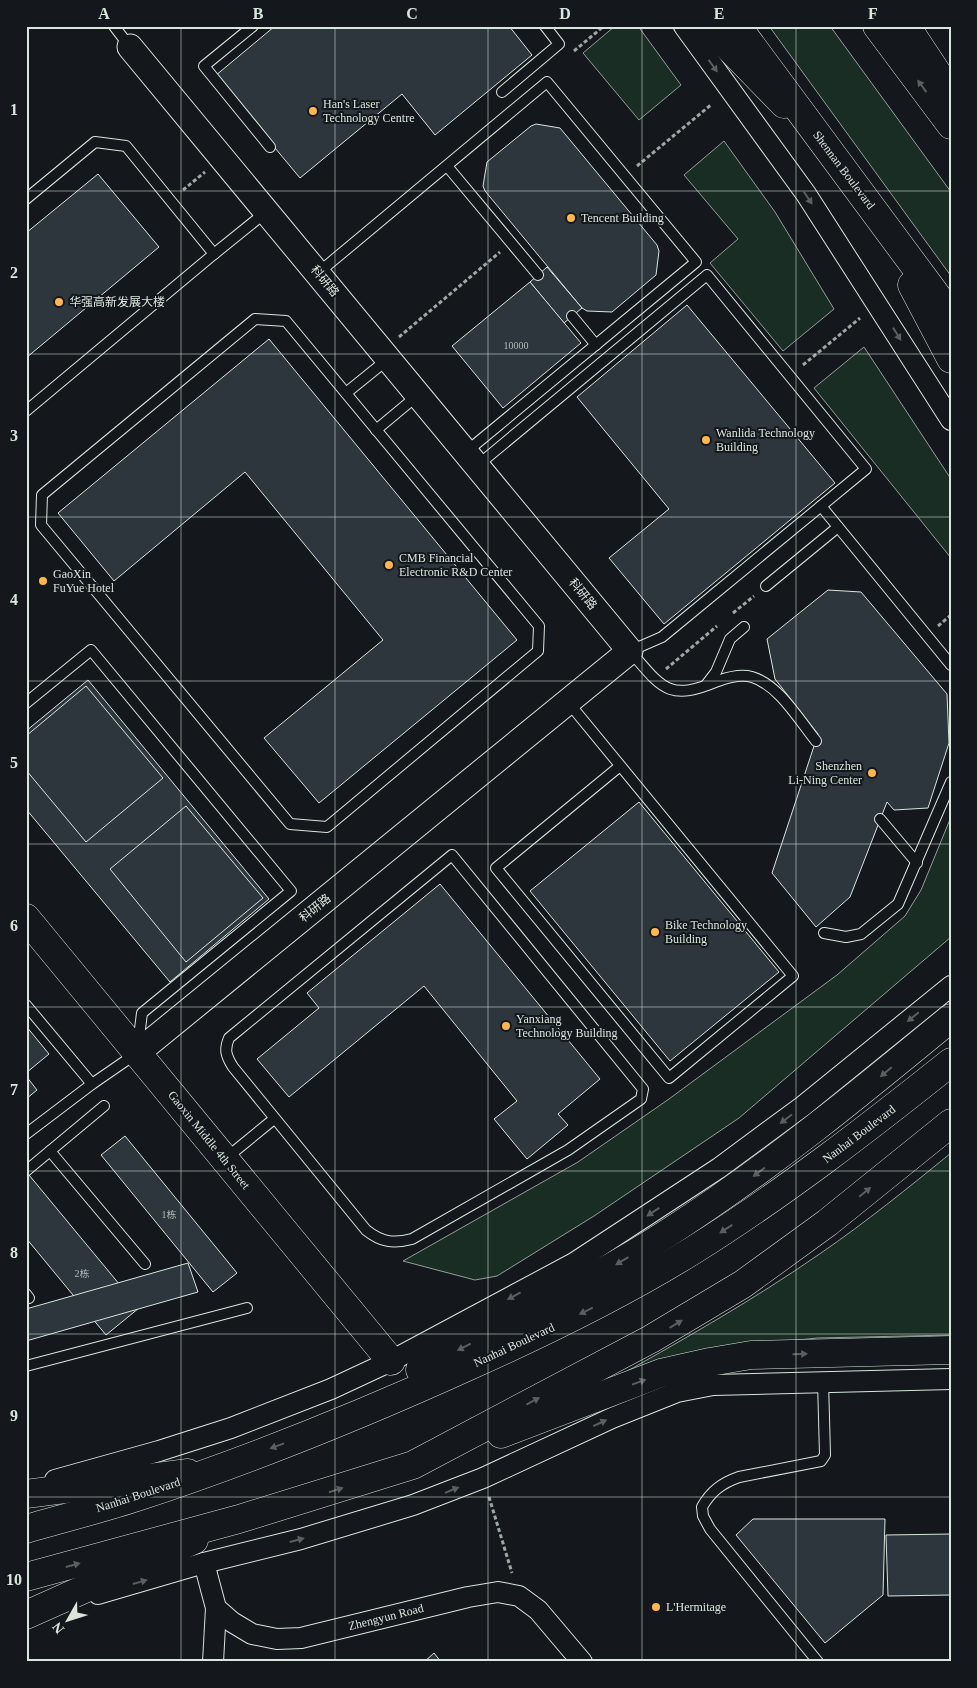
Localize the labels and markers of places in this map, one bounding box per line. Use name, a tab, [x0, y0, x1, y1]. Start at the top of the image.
place label: Han's Laser Technology Centre	[323, 97, 414, 125]
marker: Han's Laser Technology Centre	[307, 105, 319, 117]
place label: Tencent Building	[581, 211, 664, 225]
marker: Tencent Building	[565, 212, 577, 224]
place label: 华强高新发展大楼	[69, 295, 165, 309]
marker: 华强高新发展大楼	[53, 296, 65, 308]
place label: Wanlida Technology Building	[716, 426, 815, 454]
marker: Wanlida Technology Building	[700, 434, 712, 446]
place label: CMB Financial Electronic R&D Center	[399, 551, 512, 579]
marker: CMB Financial Electronic R&D Center	[383, 559, 395, 571]
place label: GaoXin FuYue Hotel	[53, 567, 115, 595]
marker: GaoXin FuYue Hotel	[37, 575, 49, 587]
place label: Shenzhen Li-Ning Center	[788, 759, 862, 787]
marker: Shenzhen Li-Ning Center	[866, 767, 878, 779]
place label: Bike Technology Building	[665, 918, 747, 946]
marker: Bike Technology Building	[649, 926, 661, 938]
place label: Yanxiang Technology Building	[516, 1012, 617, 1040]
marker: Yanxiang Technology Building	[500, 1020, 512, 1032]
place label: L'Hermitage	[666, 1600, 726, 1614]
marker: L'Hermitage	[650, 1601, 662, 1613]

